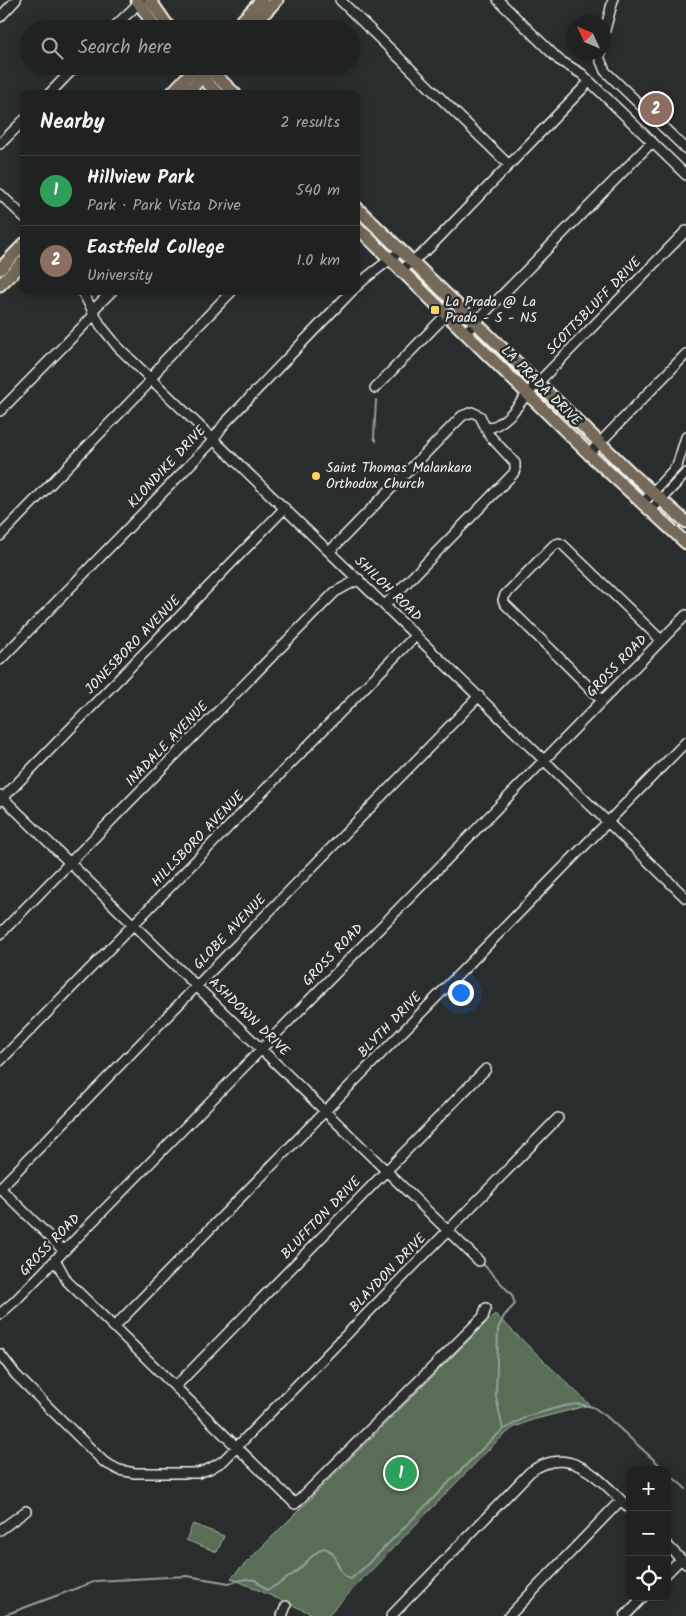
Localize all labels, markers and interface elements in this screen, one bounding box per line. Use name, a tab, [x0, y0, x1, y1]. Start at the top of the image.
north arrow	[566, 15, 611, 60]
search box	[20, 20, 360, 75]
text: Search here	[78, 33, 172, 63]
icon: search	[38, 34, 66, 62]
pin: 2	[640, 90, 672, 128]
text: Nearby	[40, 106, 105, 139]
text: 2 results	[280, 110, 340, 135]
text: Hillview Park	[87, 163, 194, 193]
text: 1	[54, 178, 58, 203]
text: 540 m	[295, 178, 340, 203]
text: Park · Park Vista Drive	[87, 193, 241, 218]
text: Eastfield College	[87, 233, 225, 263]
text: 2	[51, 248, 61, 273]
text: 1.0 km	[297, 248, 340, 273]
street label: SCOTTSBLUFF DRIVE	[541, 251, 647, 360]
text: University	[87, 263, 152, 288]
place label: La Prada @ La Prada - S - NS	[445, 291, 538, 329]
marker: La Prada @ La Prada - S - NS	[429, 304, 441, 316]
street label: LA PRADA DRIVE	[496, 341, 587, 432]
street label: KLONDIKE DRIVE	[123, 420, 212, 513]
place label: Saint Thomas Malankara Orthodox Church	[326, 457, 472, 495]
marker: Saint Thomas Malankara Orthodox Church	[310, 470, 322, 482]
street label: SHILOH ROAD	[349, 551, 427, 627]
street label: JONESBORO AVENUE	[80, 590, 187, 700]
street label: GROSS ROAD	[581, 630, 653, 702]
street label: INADALE AVENUE	[120, 696, 214, 792]
street label: HILLSBORO AVENUE	[146, 785, 250, 892]
street label: GLOBE AVENUE	[188, 889, 272, 975]
street label: GROSS ROAD	[297, 919, 369, 991]
street label: ASHDOWN DRIVE	[203, 972, 295, 1062]
your location	[448, 980, 474, 1006]
street label: BLYTH DRIVE	[353, 986, 428, 1063]
street label: BLUFFTON DRIVE	[276, 1171, 367, 1264]
street label: GROSS ROAD	[14, 1209, 86, 1281]
street label: BLAYDON DRIVE	[344, 1228, 432, 1318]
pin: 1	[385, 1454, 417, 1492]
map controls	[626, 1466, 671, 1601]
button: +	[626, 1466, 671, 1511]
button: −	[626, 1511, 671, 1556]
button: locate	[626, 1556, 671, 1601]

